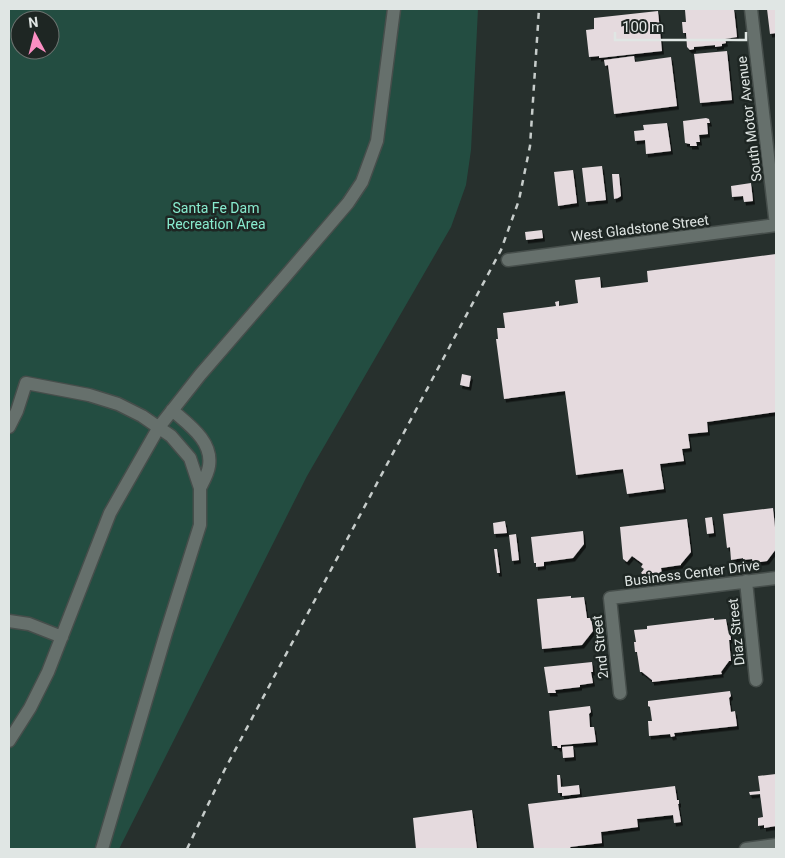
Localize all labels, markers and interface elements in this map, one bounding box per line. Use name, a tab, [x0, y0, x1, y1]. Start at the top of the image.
north arrow	[10, 10, 60, 60]
scale bar	[615, 10, 746, 42]
text: N	[28, 14, 39, 31]
text: 100 m	[622, 18, 664, 36]
street label: South Motor Avenue	[733, 55, 765, 183]
park label: Santa Fe Dam Recreation Area	[167, 200, 266, 232]
street label: West Gladstone Street	[570, 212, 710, 244]
street label: Business Center Drive	[623, 557, 761, 589]
street label: Diaz Street	[724, 597, 747, 666]
street label: 2nd Street	[589, 614, 611, 680]

